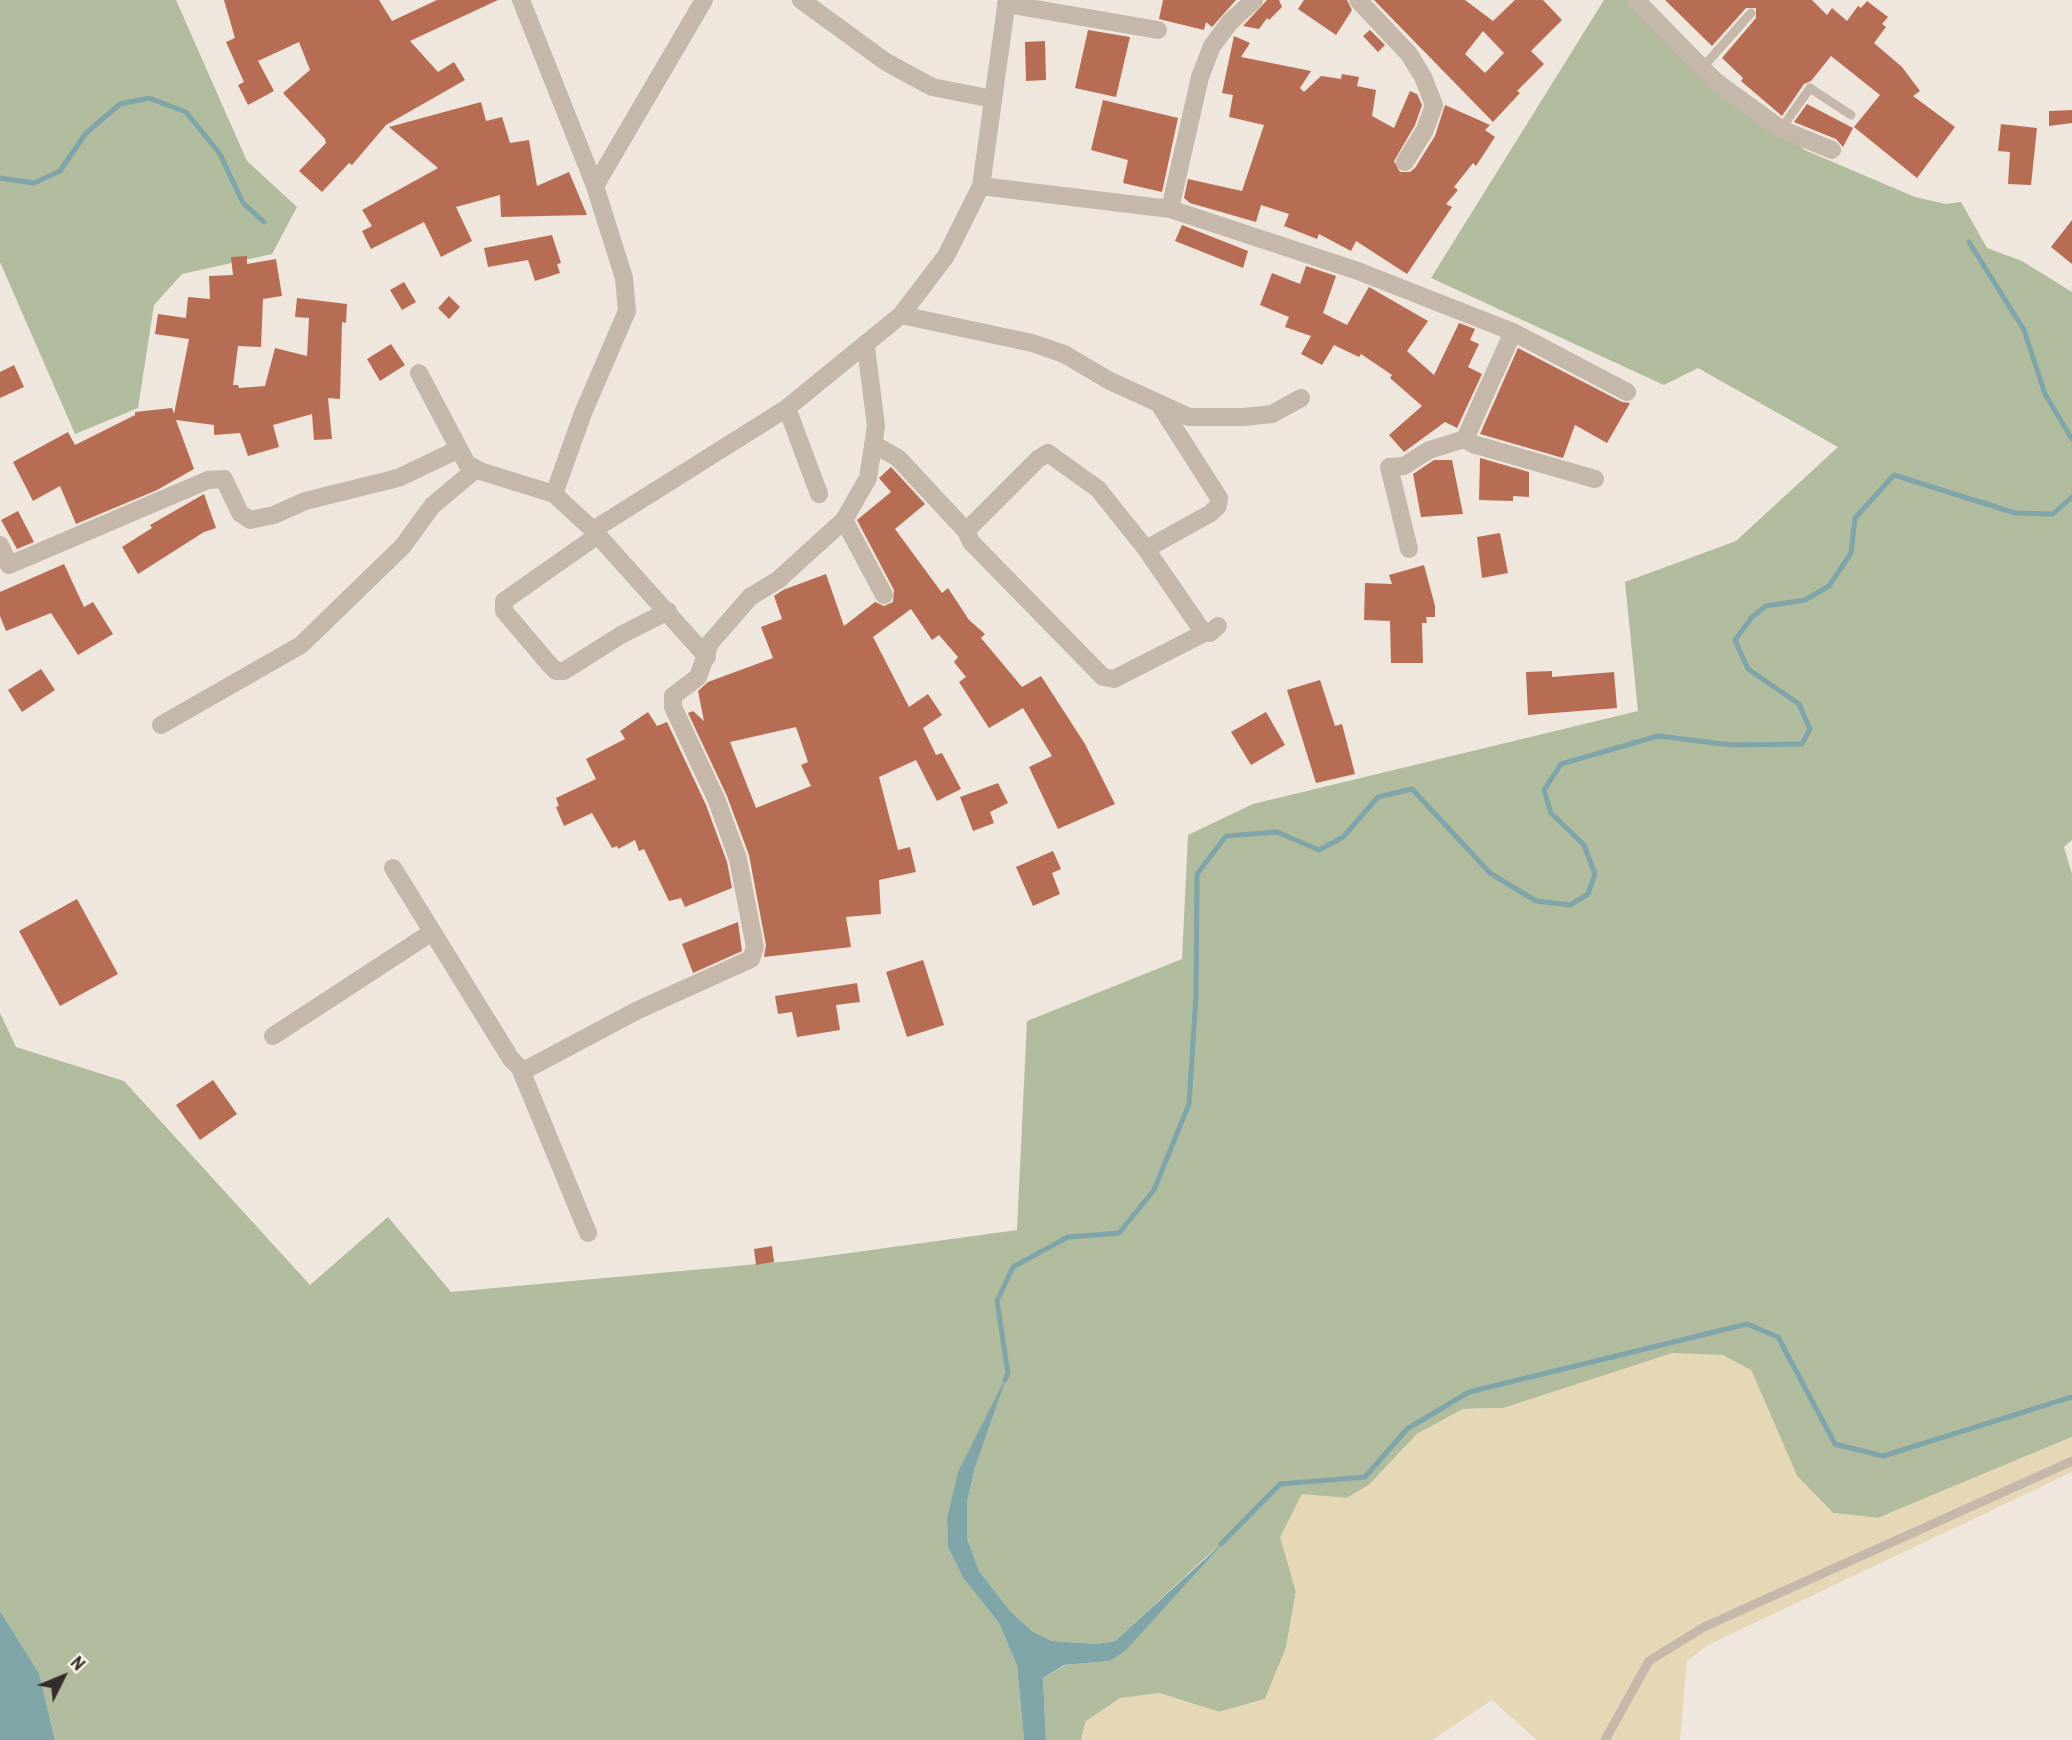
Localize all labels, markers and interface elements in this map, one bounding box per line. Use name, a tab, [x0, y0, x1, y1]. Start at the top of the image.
north arrow	[28, 1642, 98, 1712]
text: N	[65, 1650, 92, 1676]

